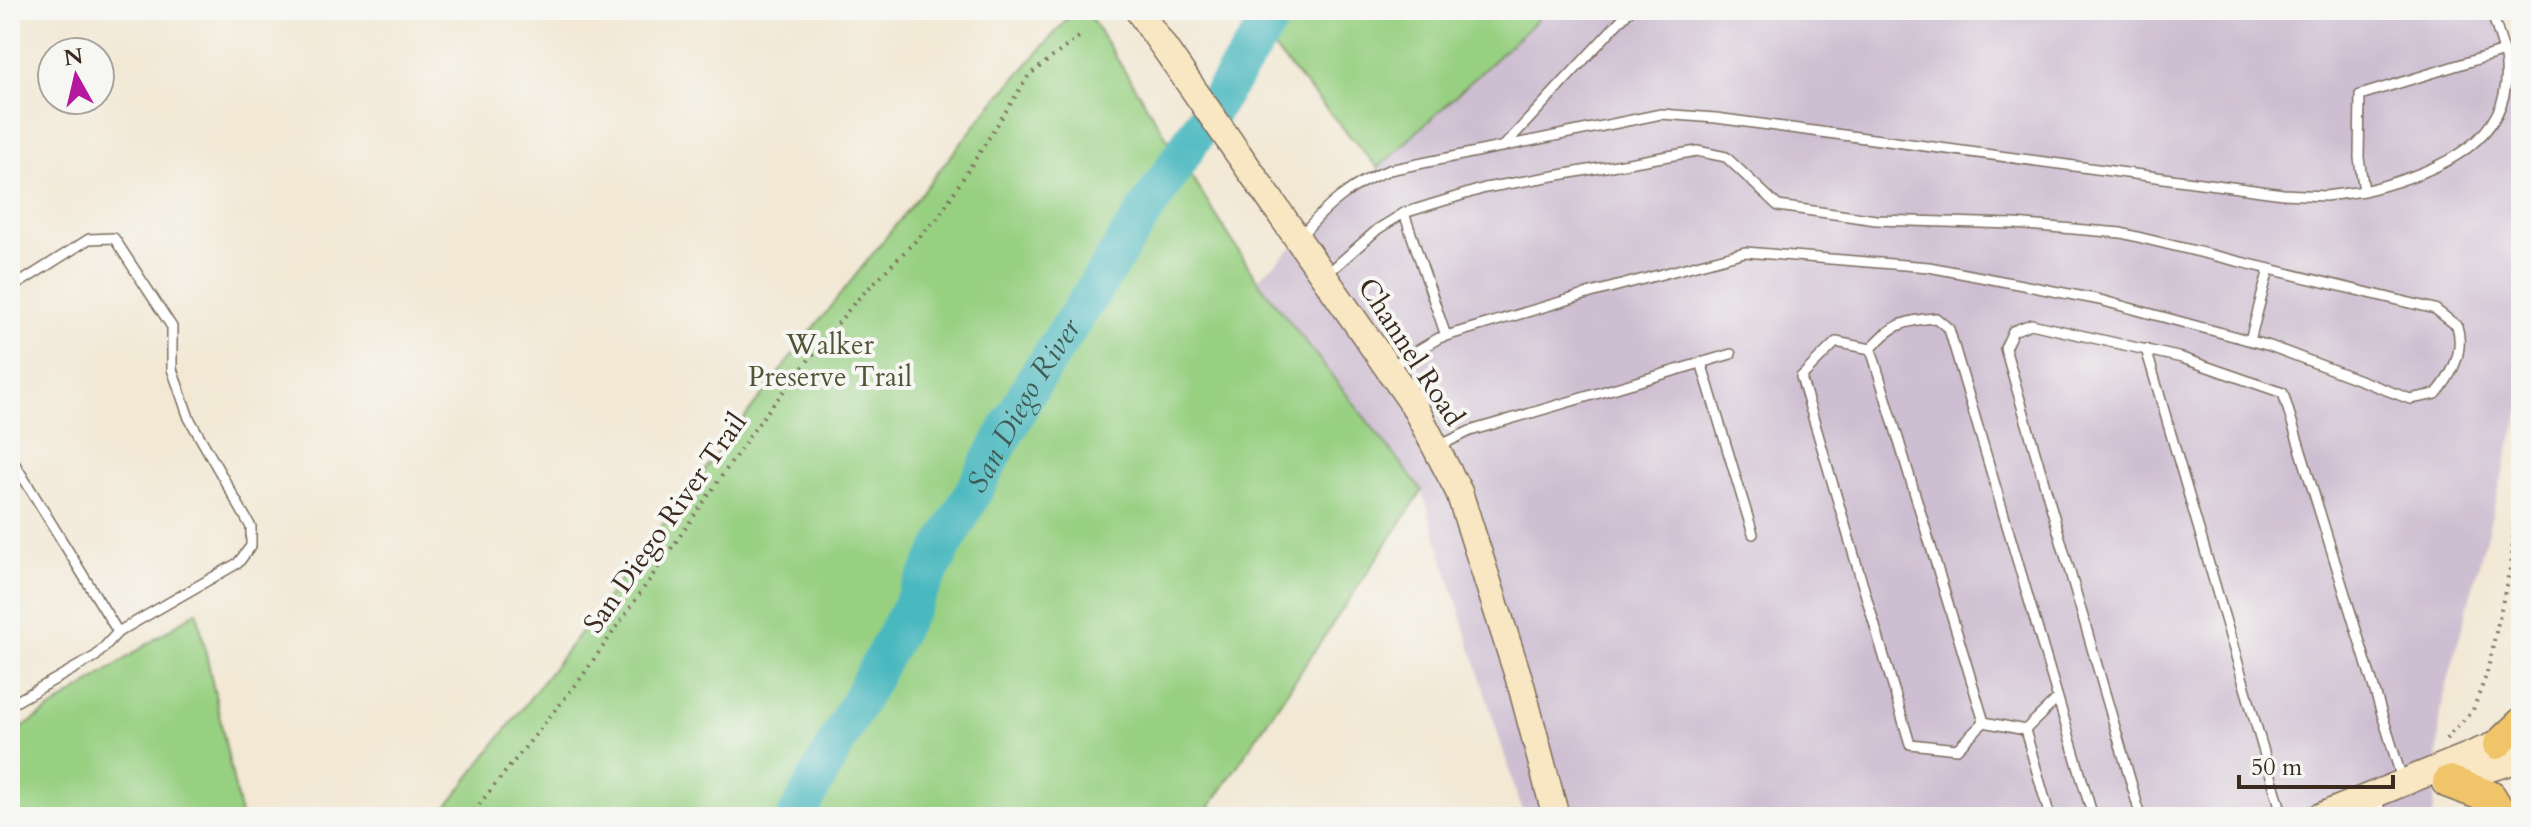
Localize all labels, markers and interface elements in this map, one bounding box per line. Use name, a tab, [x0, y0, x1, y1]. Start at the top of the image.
north arrow	[36, 36, 116, 116]
text: N	[62, 41, 85, 73]
street label: Channel Road	[1349, 271, 1473, 434]
water label: San Diego River	[956, 310, 1091, 500]
park label: Walker Preserve Trail	[748, 326, 912, 396]
street label: San Diego River Trail	[575, 405, 755, 641]
scale bar	[2239, 739, 2393, 789]
text: 50 m	[2251, 751, 2303, 784]

